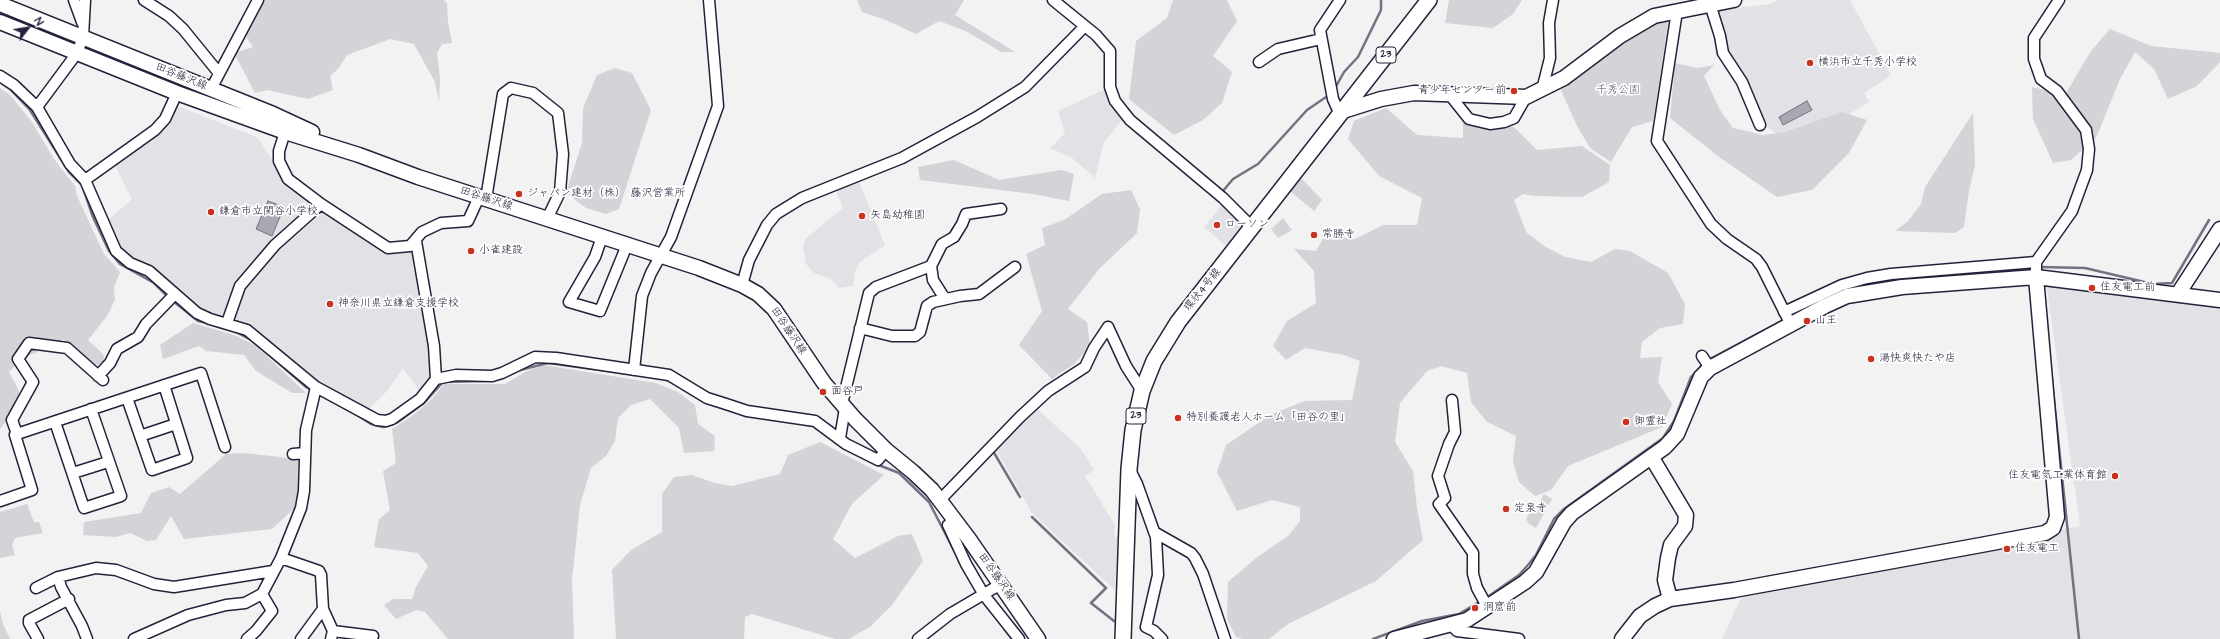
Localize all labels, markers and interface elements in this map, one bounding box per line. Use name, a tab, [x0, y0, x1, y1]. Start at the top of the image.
north arrow	[8, 8, 48, 48]
text: N	[31, 15, 47, 28]
road number: 23	[1376, 47, 1396, 63]
place label: 横浜市立千秀小学校	[1818, 56, 1917, 70]
marker: 横浜市立千秀小学校	[1805, 58, 1815, 68]
street label: 田谷藤沢線	[153, 61, 209, 93]
place label: 青少年センター前	[1418, 84, 1506, 98]
park label: 千秀公園	[1596, 84, 1640, 98]
marker: 青少年センター前	[1509, 86, 1519, 96]
street label: 田谷藤沢線	[458, 184, 514, 214]
place label: ジャパン建材（株） 藤沢営業所	[527, 187, 685, 201]
marker: ジャパン建材（株） 藤沢営業所	[514, 189, 524, 199]
place label: 鎌倉市立関谷小学校	[219, 205, 318, 219]
marker: 鎌倉市立関谷小学校	[206, 207, 216, 217]
place label: 矢島幼稚園	[870, 209, 925, 223]
marker: 矢島幼稚園	[857, 211, 867, 221]
place label: ローソン	[1225, 218, 1269, 232]
marker: ローソン	[1212, 220, 1222, 230]
place label: 常勝寺	[1322, 228, 1355, 242]
marker: 常勝寺	[1309, 230, 1319, 240]
place label: 小雀建設	[479, 244, 523, 258]
marker: 小雀建設	[466, 246, 476, 256]
street label: 環状4号線	[1182, 266, 1224, 314]
place label: 住友電工前	[2100, 281, 2155, 295]
marker: 住友電工前	[2087, 283, 2097, 293]
place label: 神奈川県立鎌倉支援学校	[338, 297, 459, 311]
marker: 神奈川県立鎌倉支援学校	[325, 299, 335, 309]
street label: 田谷藤沢線	[767, 305, 809, 357]
place label: 山王	[1815, 314, 1837, 328]
marker: 山王	[1802, 316, 1812, 326]
place label: 湯快爽快たや店	[1879, 352, 1956, 366]
marker: 湯快爽快たや店	[1866, 354, 1876, 364]
place label: 面谷戸	[831, 385, 864, 399]
marker: 面谷戸	[818, 387, 828, 397]
road number: 23	[1126, 408, 1146, 424]
place label: 特別養護老人ホーム「田谷の里」	[1186, 411, 1351, 425]
marker: 特別養護老人ホーム「田谷の里」	[1173, 413, 1183, 423]
place label: 御霊社	[1634, 415, 1667, 429]
marker: 御霊社	[1621, 417, 1631, 427]
place label: 住友電気工業体育館	[2008, 469, 2107, 483]
marker: 住友電気工業体育館	[2110, 471, 2120, 481]
place label: 定泉寺	[1514, 502, 1547, 516]
marker: 定泉寺	[1501, 504, 1511, 514]
place label: 住友電工	[2015, 542, 2059, 556]
marker: 住友電工	[2002, 544, 2012, 554]
street label: 田谷藤沢線	[975, 551, 1017, 603]
place label: 洞窟前	[1483, 601, 1516, 615]
marker: 洞窟前	[1470, 603, 1480, 613]

